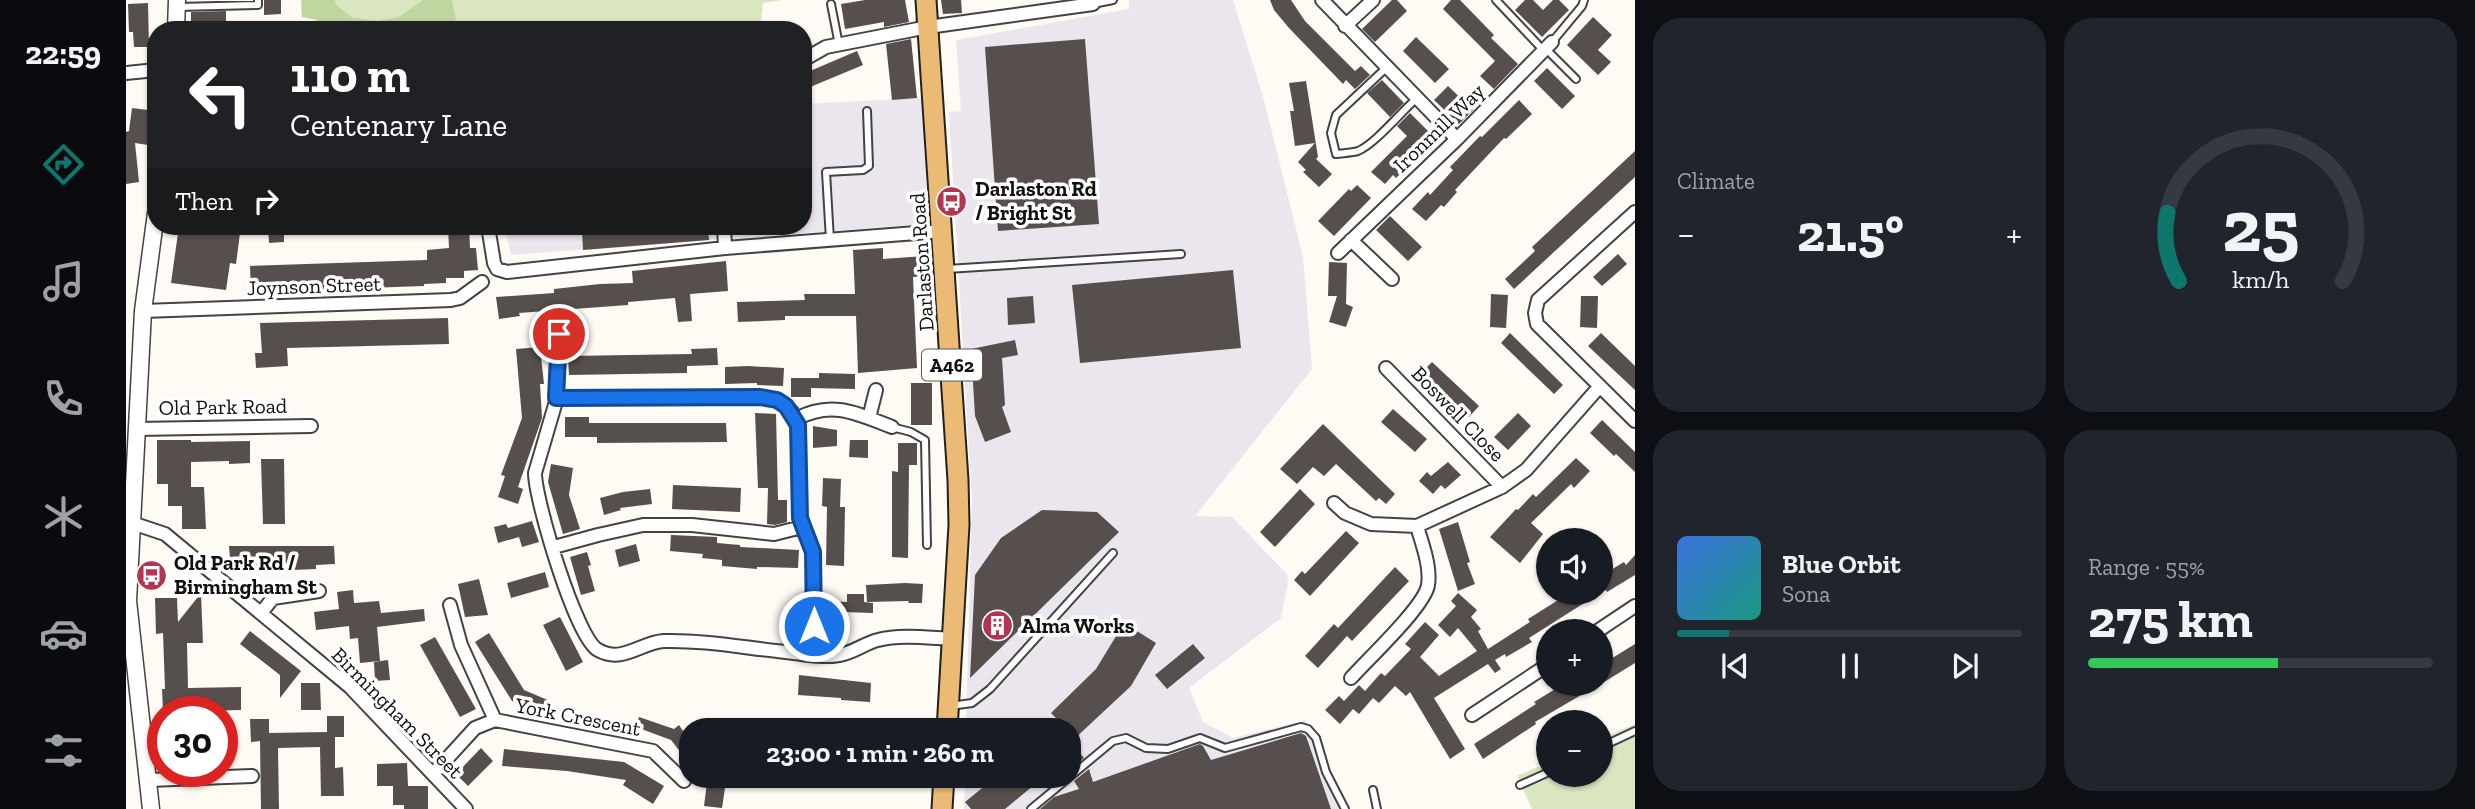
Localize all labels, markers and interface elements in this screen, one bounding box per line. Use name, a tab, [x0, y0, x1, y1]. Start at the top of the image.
text: 22:59	[25, 34, 101, 72]
text: 110 m	[290, 46, 410, 105]
icon: left	[175, 49, 266, 140]
street label: Ironmill Way	[1388, 78, 1490, 177]
text: Centenary Lane	[290, 106, 507, 144]
icon: directions	[39, 140, 88, 189]
text: Climate	[1677, 167, 1755, 195]
place label: Darlaston Rd / Bright St	[975, 176, 1097, 225]
icon: right	[247, 182, 285, 220]
text: 25	[2222, 182, 2299, 270]
bus stop icon: Darlaston Rd / Bright St	[935, 184, 969, 218]
text: Then	[175, 185, 233, 217]
street label: Darlaston Road	[904, 191, 939, 332]
text: 21.5°	[1797, 202, 1904, 264]
text: −	[1677, 211, 1695, 257]
text: +	[2006, 211, 2022, 257]
icon: music	[39, 257, 88, 306]
text: km/h	[2232, 264, 2289, 294]
street label: Joynson Street	[246, 271, 382, 300]
pin	[529, 304, 589, 364]
icon: arrive	[540, 315, 578, 353]
road number: A462	[922, 350, 982, 380]
street label: Boswell Close	[1407, 361, 1510, 467]
icon: phone	[39, 374, 88, 423]
street label: Old Park Road	[159, 393, 288, 420]
icon: climate	[39, 492, 88, 541]
map controls	[1536, 528, 1613, 787]
button: sound	[1536, 528, 1613, 605]
text: Blue Orbit	[1782, 548, 1901, 580]
place label: Old Park Rd / Birmingham St	[174, 550, 318, 599]
text: Range · 55%	[2088, 553, 2205, 581]
bus stop icon: Old Park Rd / Birmingham St	[134, 558, 168, 592]
text: Sona	[1782, 580, 1830, 608]
text: 275 km	[2088, 588, 2253, 650]
position arrow	[777, 589, 851, 663]
icon: car	[39, 609, 88, 658]
building icon: Alma Works	[981, 609, 1015, 643]
place label: Alma Works	[1021, 613, 1135, 638]
button: +	[1536, 619, 1613, 696]
street label: Birmingham Street	[327, 642, 468, 784]
icon: previous	[1716, 647, 1754, 685]
icon: pause	[1831, 647, 1869, 685]
icon: next	[1946, 647, 1984, 685]
street label: York Crescent	[512, 692, 643, 741]
speed limit sign: 30	[147, 696, 238, 787]
button: −	[1536, 710, 1613, 787]
icon: filters	[39, 726, 88, 775]
text: 23:00 · 1 min · 260 m	[766, 737, 994, 769]

